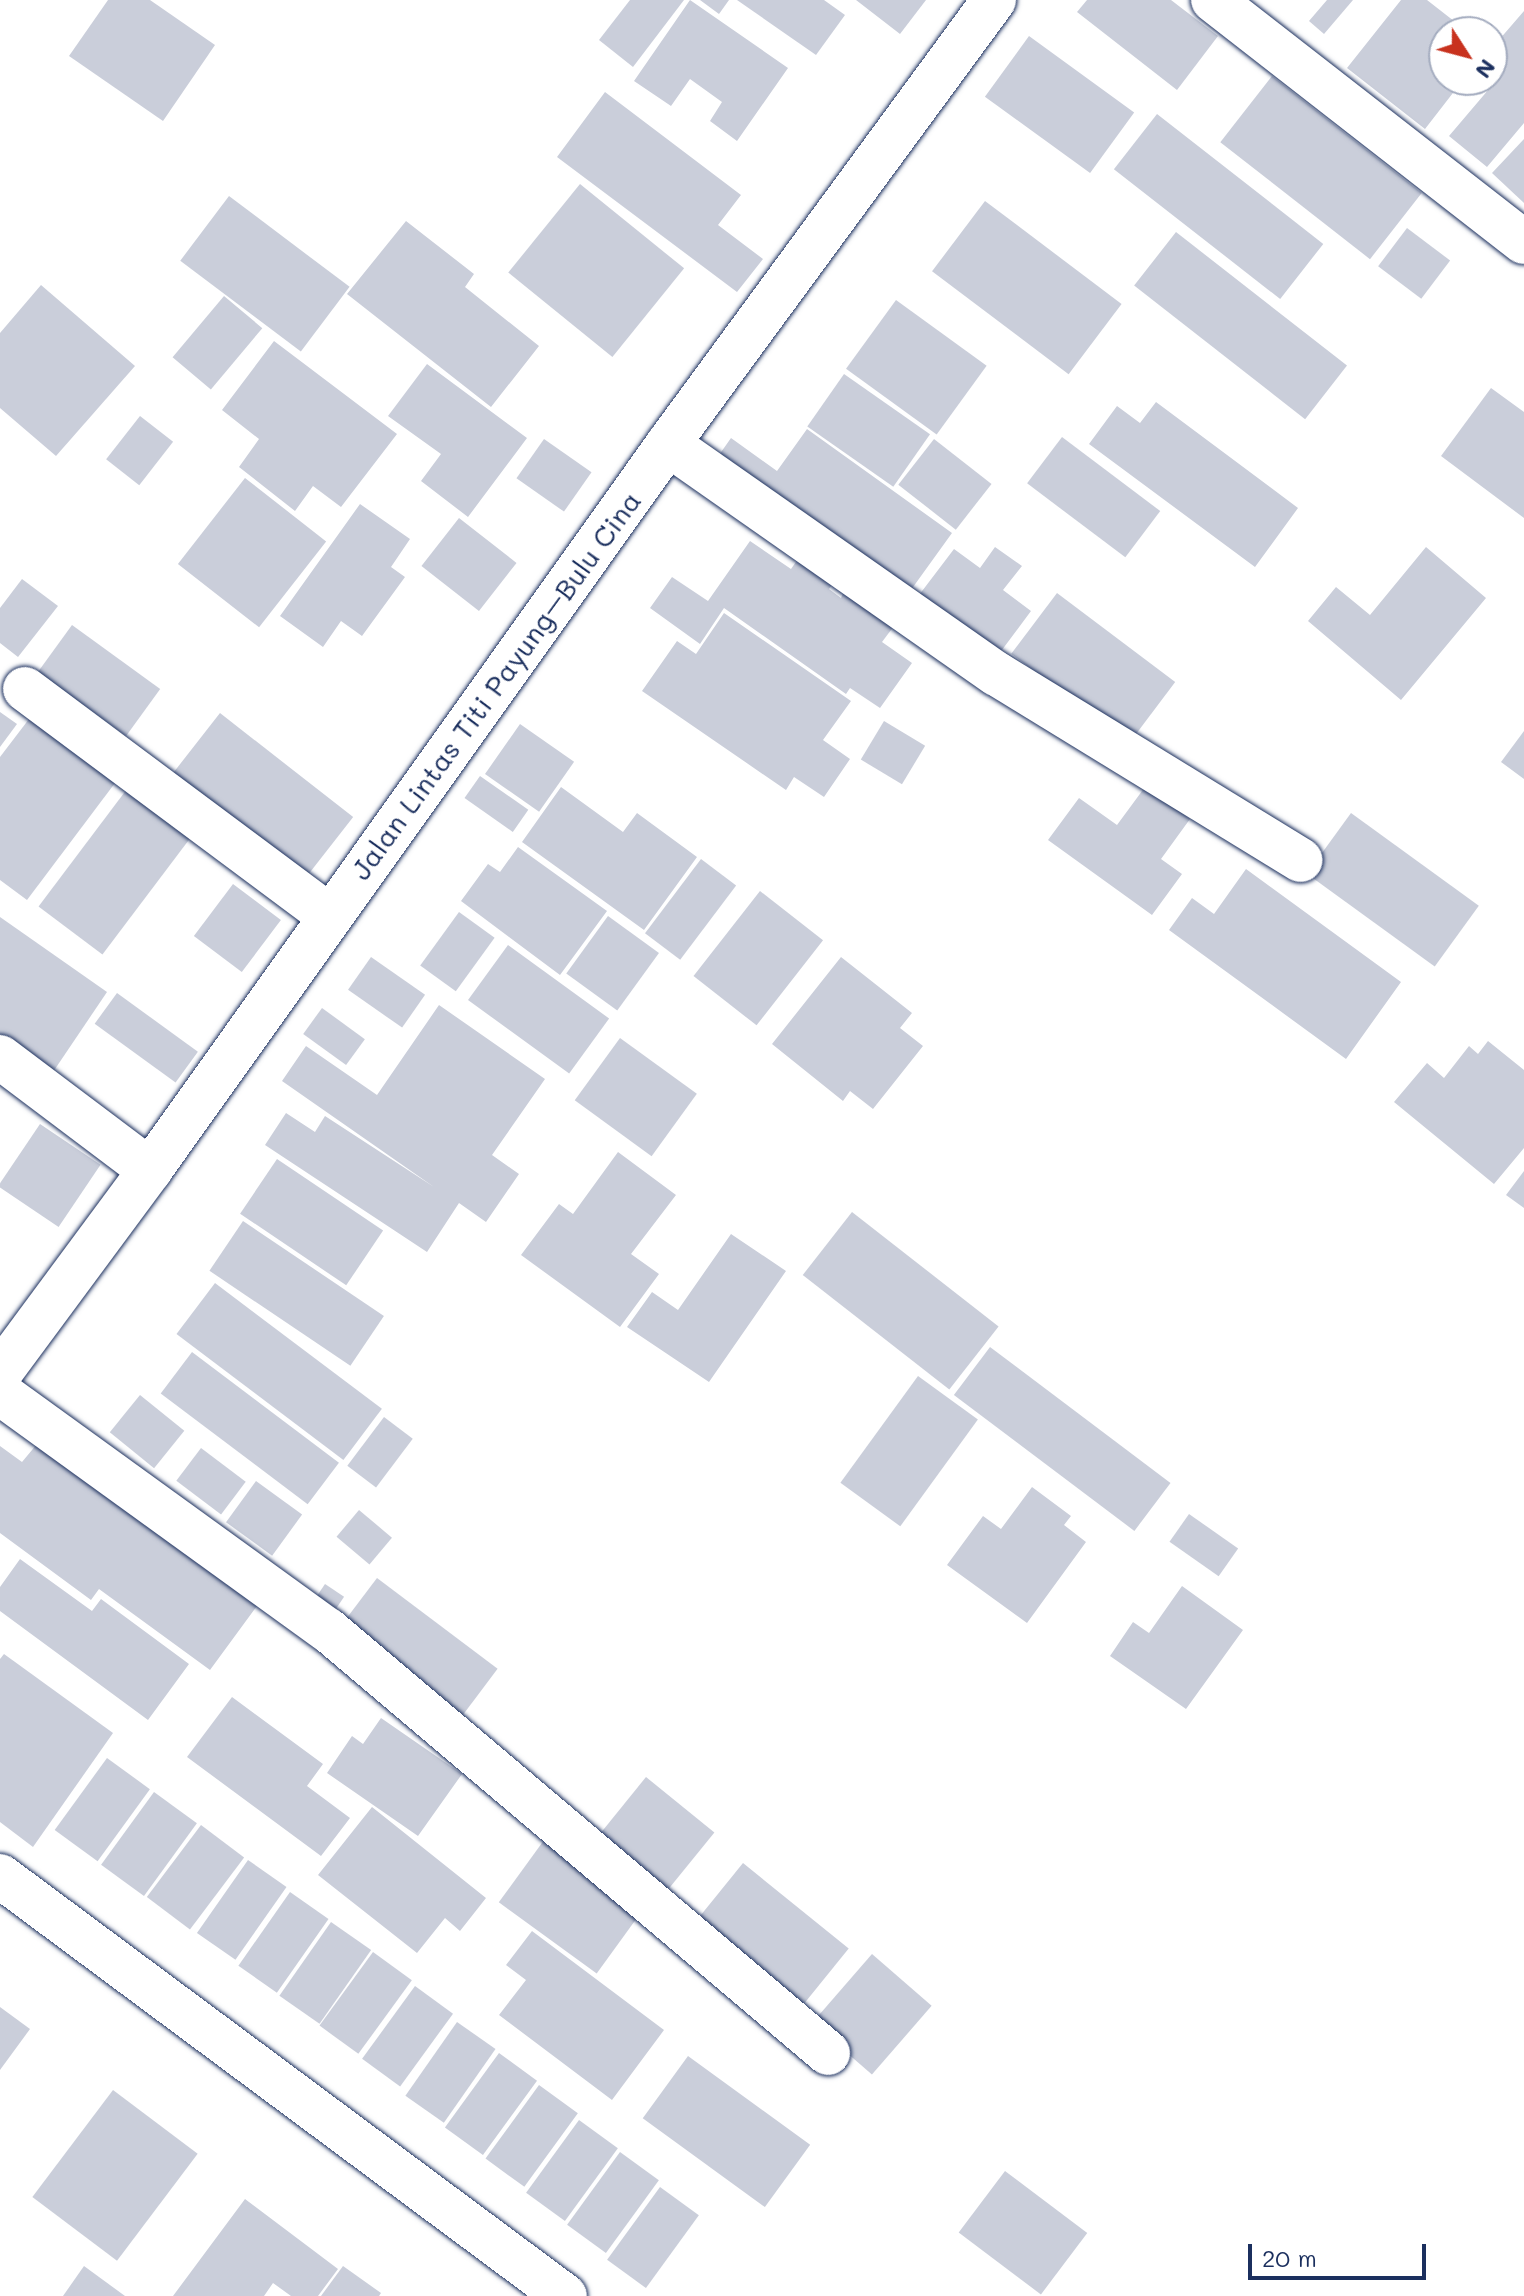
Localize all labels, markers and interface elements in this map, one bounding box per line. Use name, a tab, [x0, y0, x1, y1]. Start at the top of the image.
north arrow	[1428, 16, 1508, 96]
text: N	[1470, 54, 1503, 84]
street label: Jalan Lintas Titi Payung–Bulu Cina	[343, 484, 647, 886]
scale bar	[1252, 2228, 1430, 2278]
text: 20 m	[1262, 2242, 1317, 2273]

